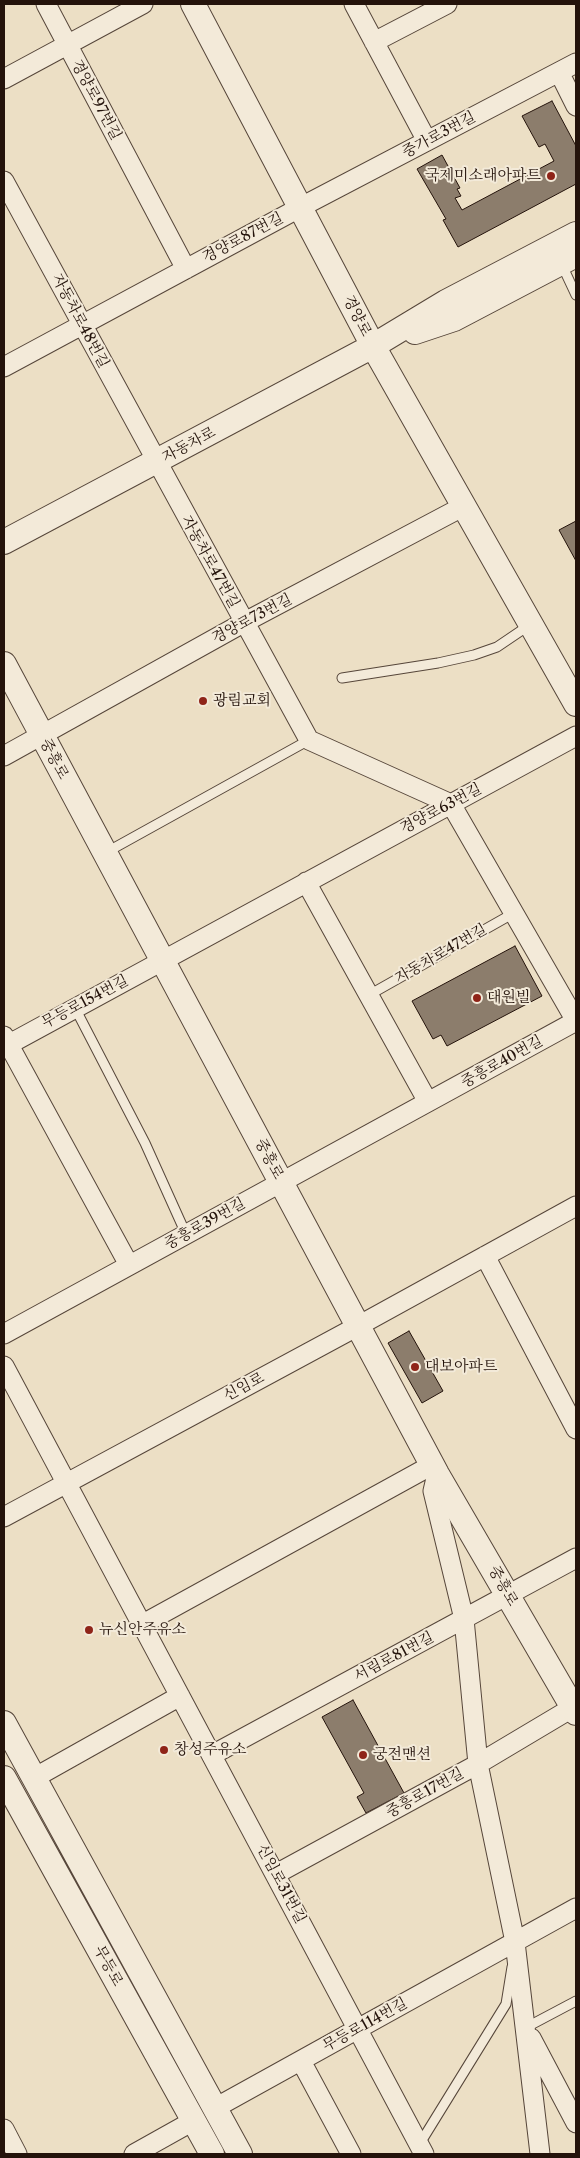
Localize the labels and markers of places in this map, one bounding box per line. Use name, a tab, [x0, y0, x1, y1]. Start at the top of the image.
place label: 국제미소래아파트	[425, 167, 541, 185]
marker: 국제미소래아파트	[545, 170, 557, 182]
place label: 광림교회	[213, 692, 271, 710]
marker: 광림교회	[197, 695, 209, 707]
place label: 대원빌	[487, 989, 530, 1007]
marker: 대원빌	[471, 992, 483, 1004]
place label: 대보아파트	[425, 1358, 497, 1376]
marker: 대보아파트	[409, 1361, 421, 1373]
place label: 뉴신안주유소	[99, 1621, 186, 1639]
marker: 뉴신안주유소	[83, 1624, 95, 1636]
place label: 창성주유소	[174, 1741, 246, 1759]
marker: 창성주유소	[158, 1744, 170, 1756]
place label: 궁전맨션	[373, 1746, 431, 1764]
marker: 궁전맨션	[357, 1749, 369, 1761]

